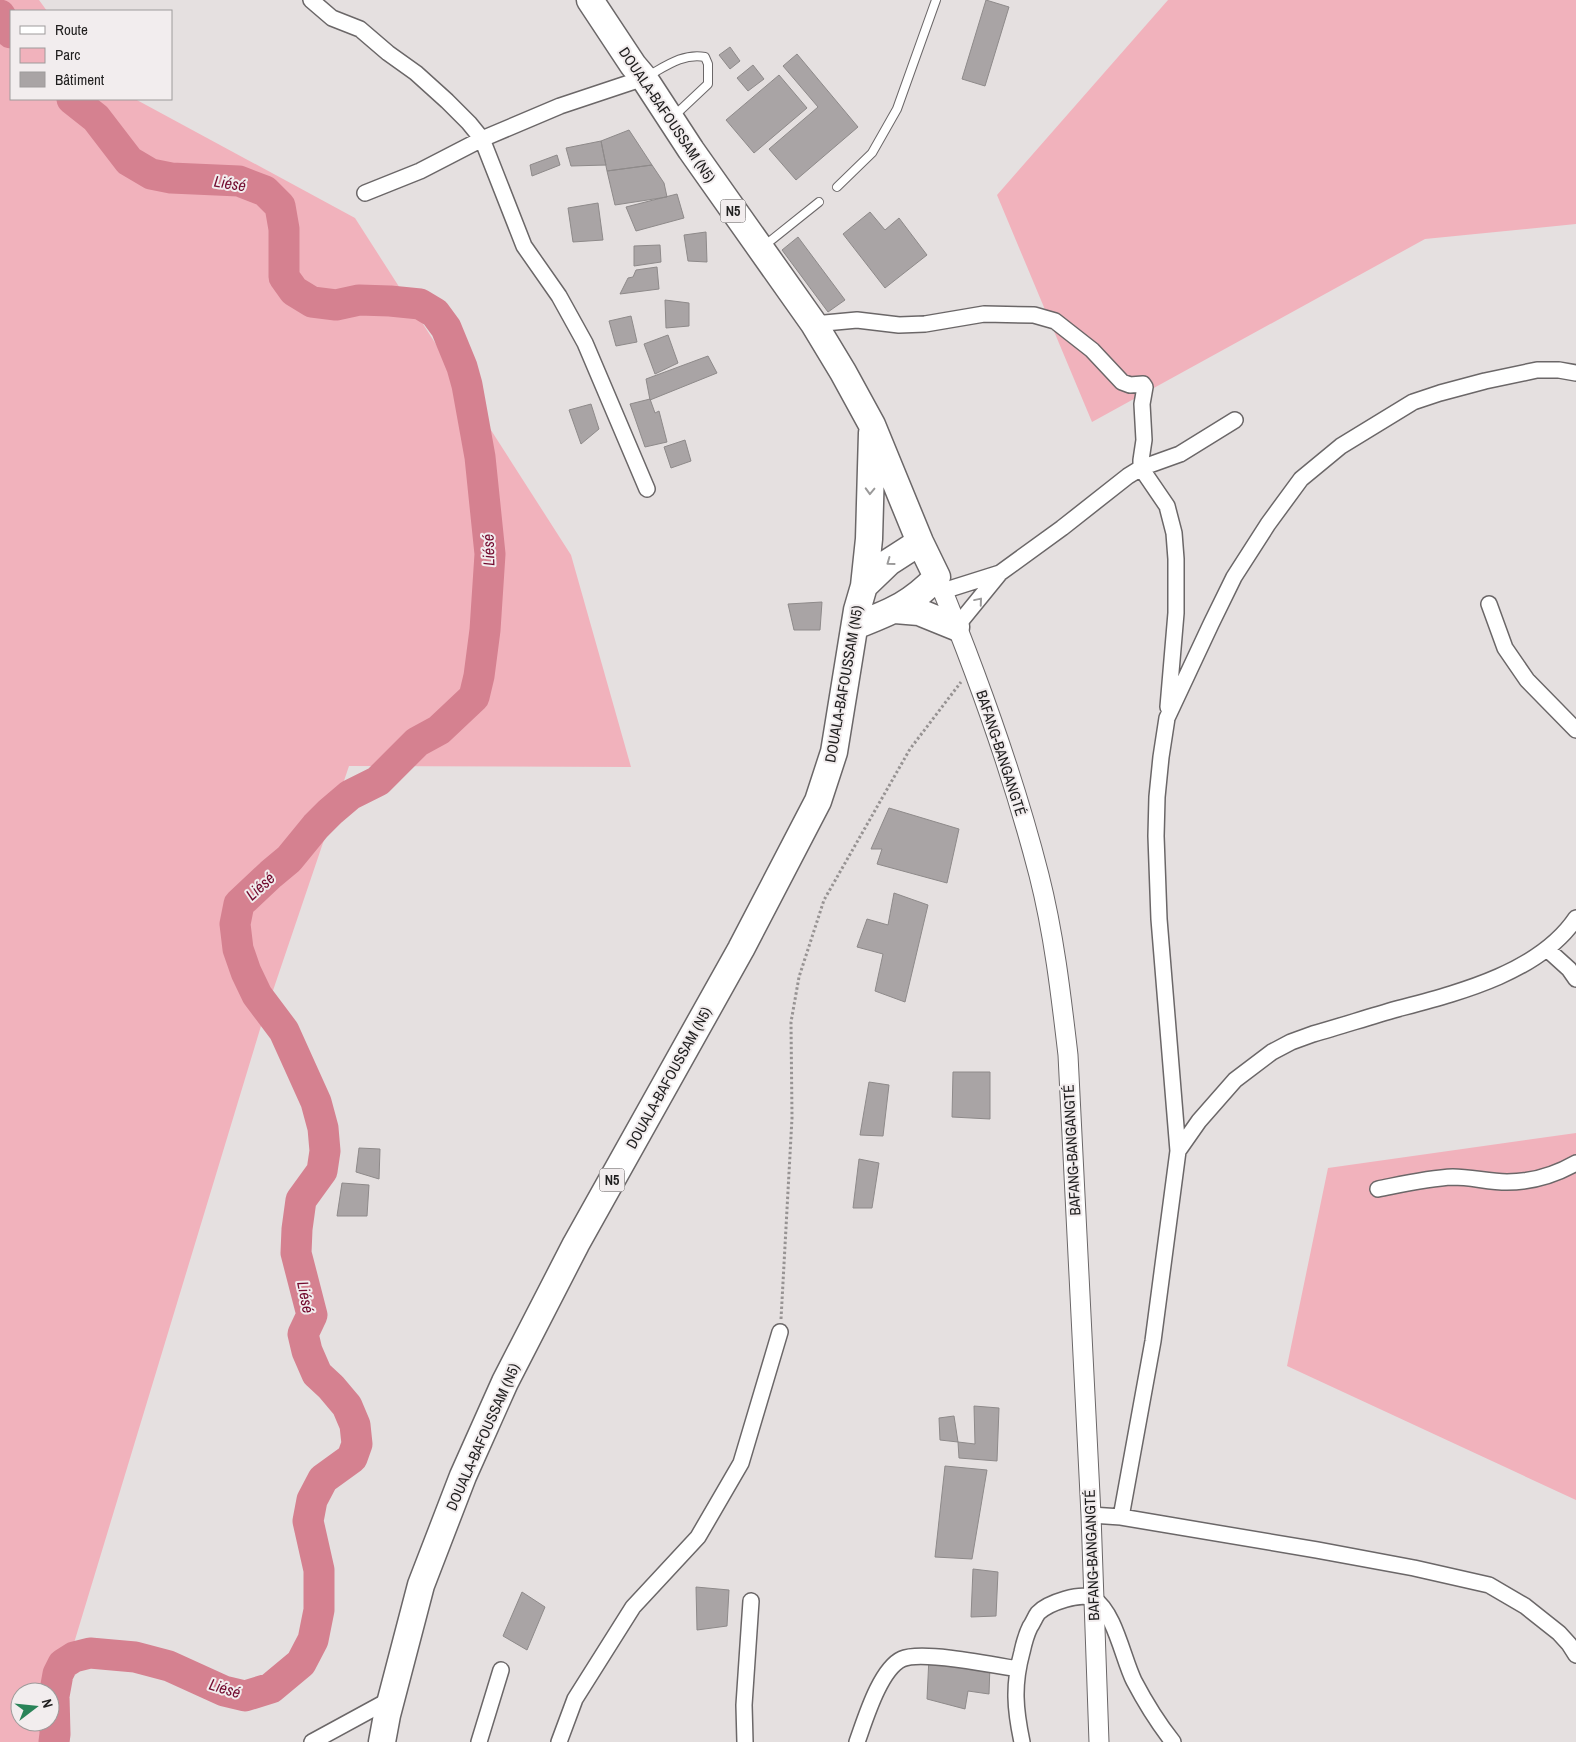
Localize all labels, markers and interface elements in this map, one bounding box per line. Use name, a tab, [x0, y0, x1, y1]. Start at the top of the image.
legend	[10, 10, 172, 100]
text: Route	[55, 19, 88, 40]
street label: DOUALA-BAFOUSSAM (N5)	[614, 43, 721, 187]
text: Parc	[55, 44, 80, 65]
text: Bâtiment	[55, 69, 105, 90]
water label: Liésé	[212, 170, 248, 196]
road number: N5	[720, 200, 746, 222]
one-way arrow	[865, 488, 875, 495]
water label: Liésé	[476, 534, 500, 566]
one-way arrow	[886, 556, 896, 565]
one-way arrow	[973, 597, 982, 606]
street label: DOUALA-BAFOUSSAM (N5)	[819, 604, 868, 764]
street label: BAFANG-BANGANGTÉ	[971, 687, 1032, 819]
water label: Liésé	[241, 867, 279, 905]
street label: DOUALA-BAFOUSSAM (N5)	[621, 1003, 716, 1152]
street label: BAFANG-BANGANGTÉ	[1058, 1084, 1085, 1216]
road number: N5	[600, 1168, 624, 1192]
water label: Liésé	[292, 1279, 320, 1315]
street label: DOUALA-BAFOUSSAM (N5)	[441, 1360, 525, 1514]
street label: BAFANG-BANGANGTÉ	[1079, 1489, 1104, 1621]
water label: Liésé	[206, 1673, 244, 1703]
north arrow	[10, 1682, 60, 1732]
text: N	[38, 1697, 57, 1710]

